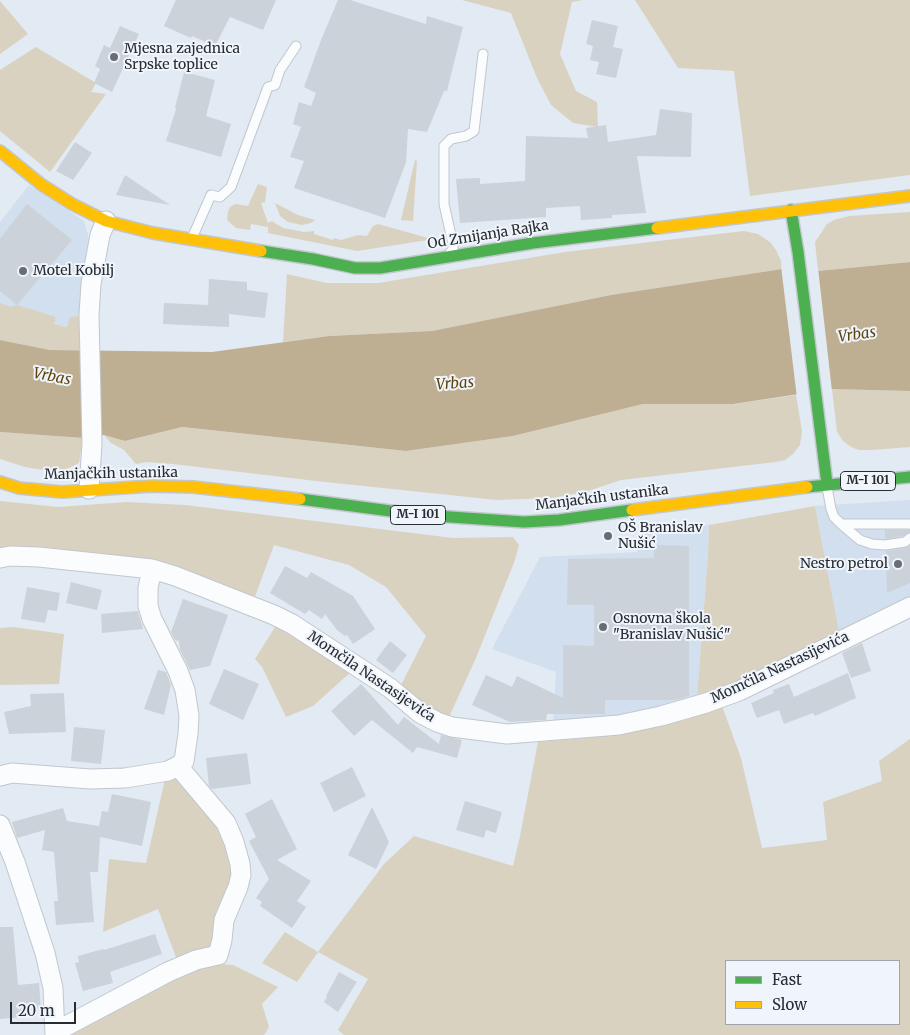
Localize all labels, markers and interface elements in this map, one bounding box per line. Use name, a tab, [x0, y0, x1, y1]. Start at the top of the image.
place label: Mjesna zajednica Srpske toplice	[124, 41, 240, 74]
marker: Mjesna zajednica Srpske toplice	[108, 51, 120, 63]
street label: Od Zmijanja Rajka	[426, 217, 550, 253]
place label: Motel Kobilj	[33, 263, 114, 279]
marker: Motel Kobilj	[17, 265, 29, 277]
water label: Vrbas	[837, 323, 877, 347]
water label: Vrbas	[32, 365, 72, 389]
water label: Vrbas	[435, 374, 475, 394]
street label: Manjačkih ustanika	[44, 464, 178, 484]
road number: M-I 101	[840, 472, 896, 491]
street label: Manjačkih ustanika	[535, 482, 669, 514]
road number: M-I 101	[390, 506, 446, 524]
place label: OŠ Branislav Nušić	[618, 520, 703, 552]
marker: OŠ Branislav Nušić	[602, 530, 614, 542]
place label: Nestro petrol	[800, 556, 888, 572]
marker: Nestro petrol	[892, 558, 904, 570]
place label: Osnovna škola "Branislav Nušić"	[613, 611, 731, 644]
marker: Osnovna škola "Branislav Nušić"	[597, 621, 609, 633]
street label: Momčila Nastasijevića	[304, 628, 438, 726]
street label: Momčila Nastasijevića	[708, 629, 852, 707]
legend	[725, 960, 900, 1025]
text: Fast	[772, 970, 802, 989]
scale bar	[12, 992, 79, 1024]
text: Slow	[772, 995, 807, 1014]
text: 20 m	[18, 1001, 55, 1020]

